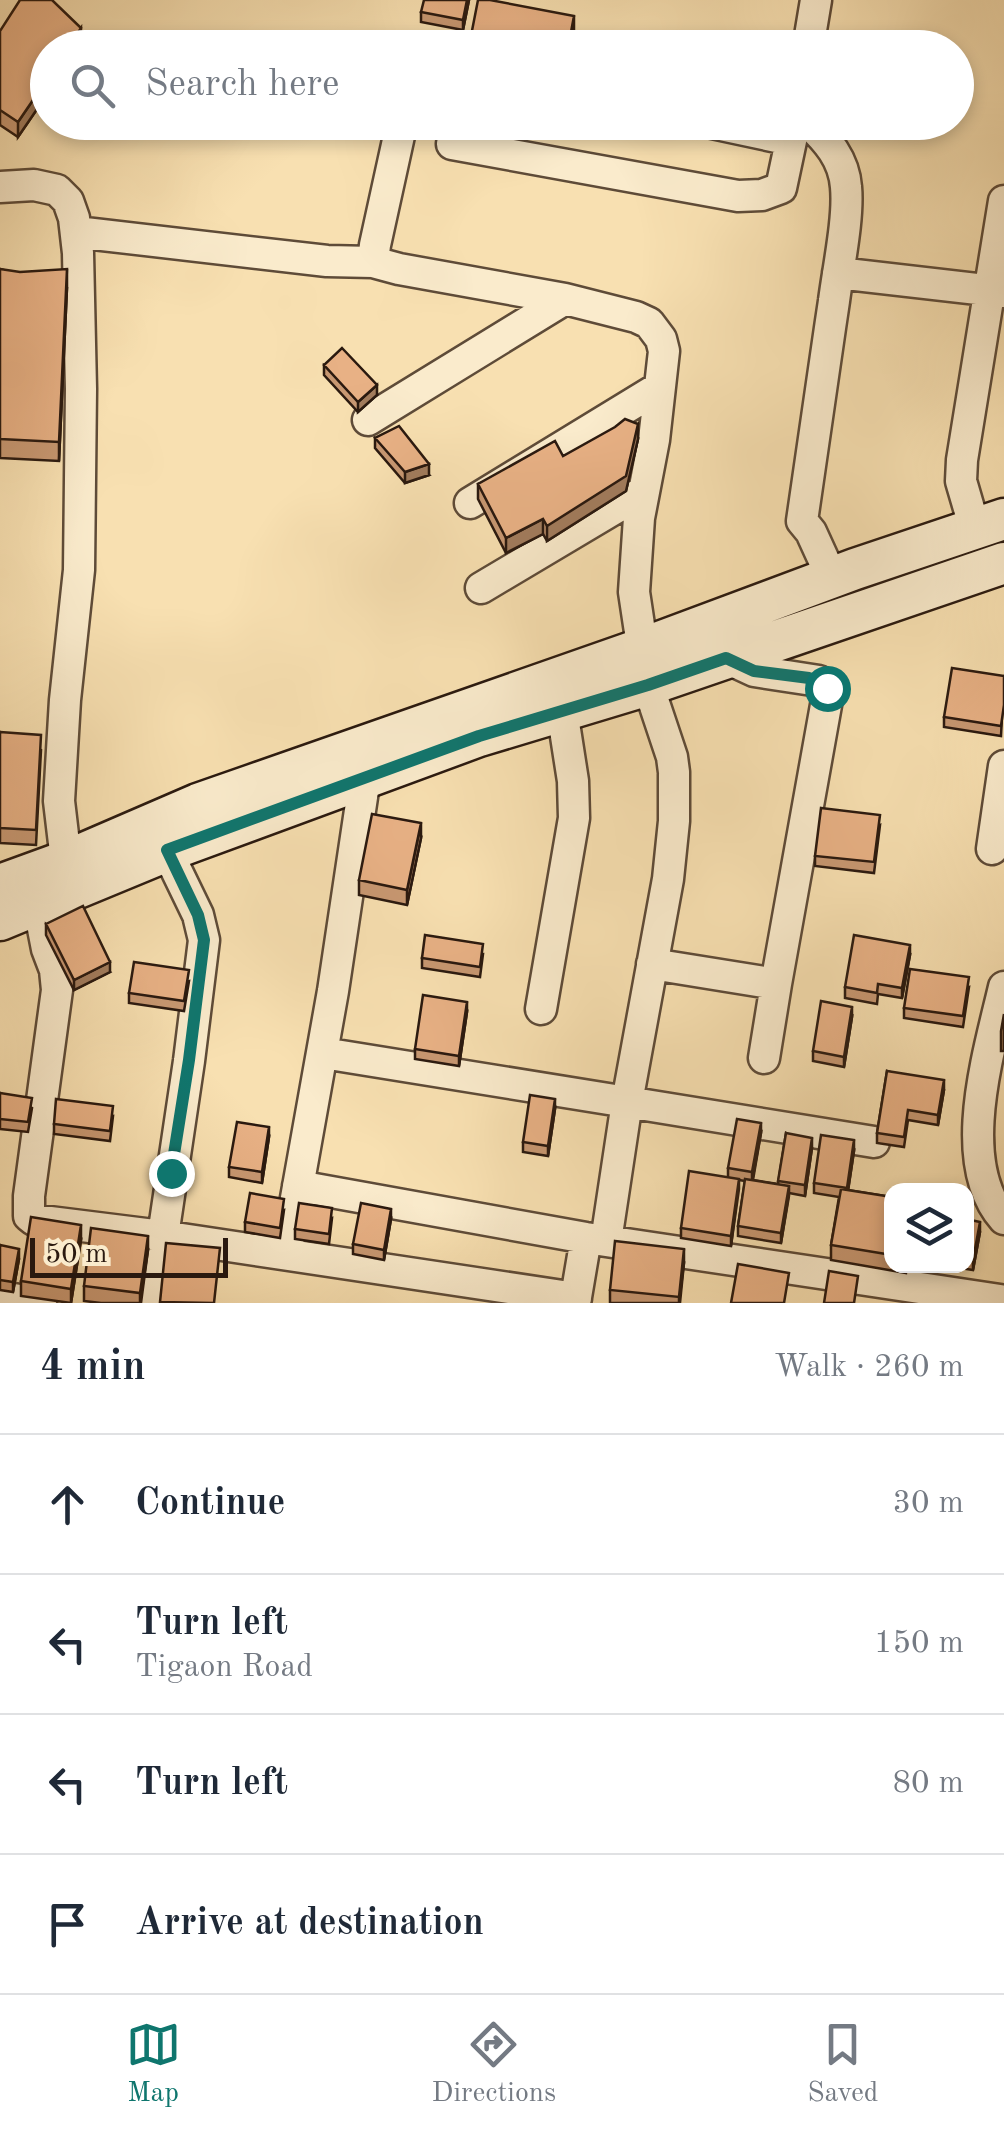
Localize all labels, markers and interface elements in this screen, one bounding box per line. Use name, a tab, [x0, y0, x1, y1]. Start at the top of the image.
search box	[30, 30, 974, 140]
icon: search	[65, 58, 120, 113]
text: Search here	[145, 66, 340, 104]
route start	[805, 666, 851, 712]
route end	[149, 1151, 195, 1197]
map controls	[884, 1183, 974, 1273]
button: layers	[884, 1183, 974, 1273]
scale bar	[30, 1233, 228, 1278]
text: 50 m	[45, 1241, 108, 1269]
text: 4 min	[40, 1347, 146, 1389]
text: Walk · 260 m	[774, 1352, 964, 1384]
icon: ahead	[40, 1477, 95, 1532]
text: Continue	[135, 1485, 285, 1523]
text: 30 m	[893, 1488, 964, 1520]
text: Turn left	[135, 1605, 288, 1643]
icon: left	[40, 1617, 95, 1672]
text: 150 m	[874, 1628, 964, 1660]
text: Tigaon Road	[135, 1652, 313, 1684]
icon: left	[40, 1757, 95, 1812]
text: Turn left	[135, 1765, 288, 1803]
text: 80 m	[893, 1768, 964, 1800]
icon: arrive	[40, 1897, 95, 1952]
text: Arrive at destination	[135, 1905, 484, 1943]
tab: Map	[126, 2017, 181, 2112]
tab: Directions	[432, 2017, 556, 2112]
tab: Saved	[807, 2017, 878, 2112]

